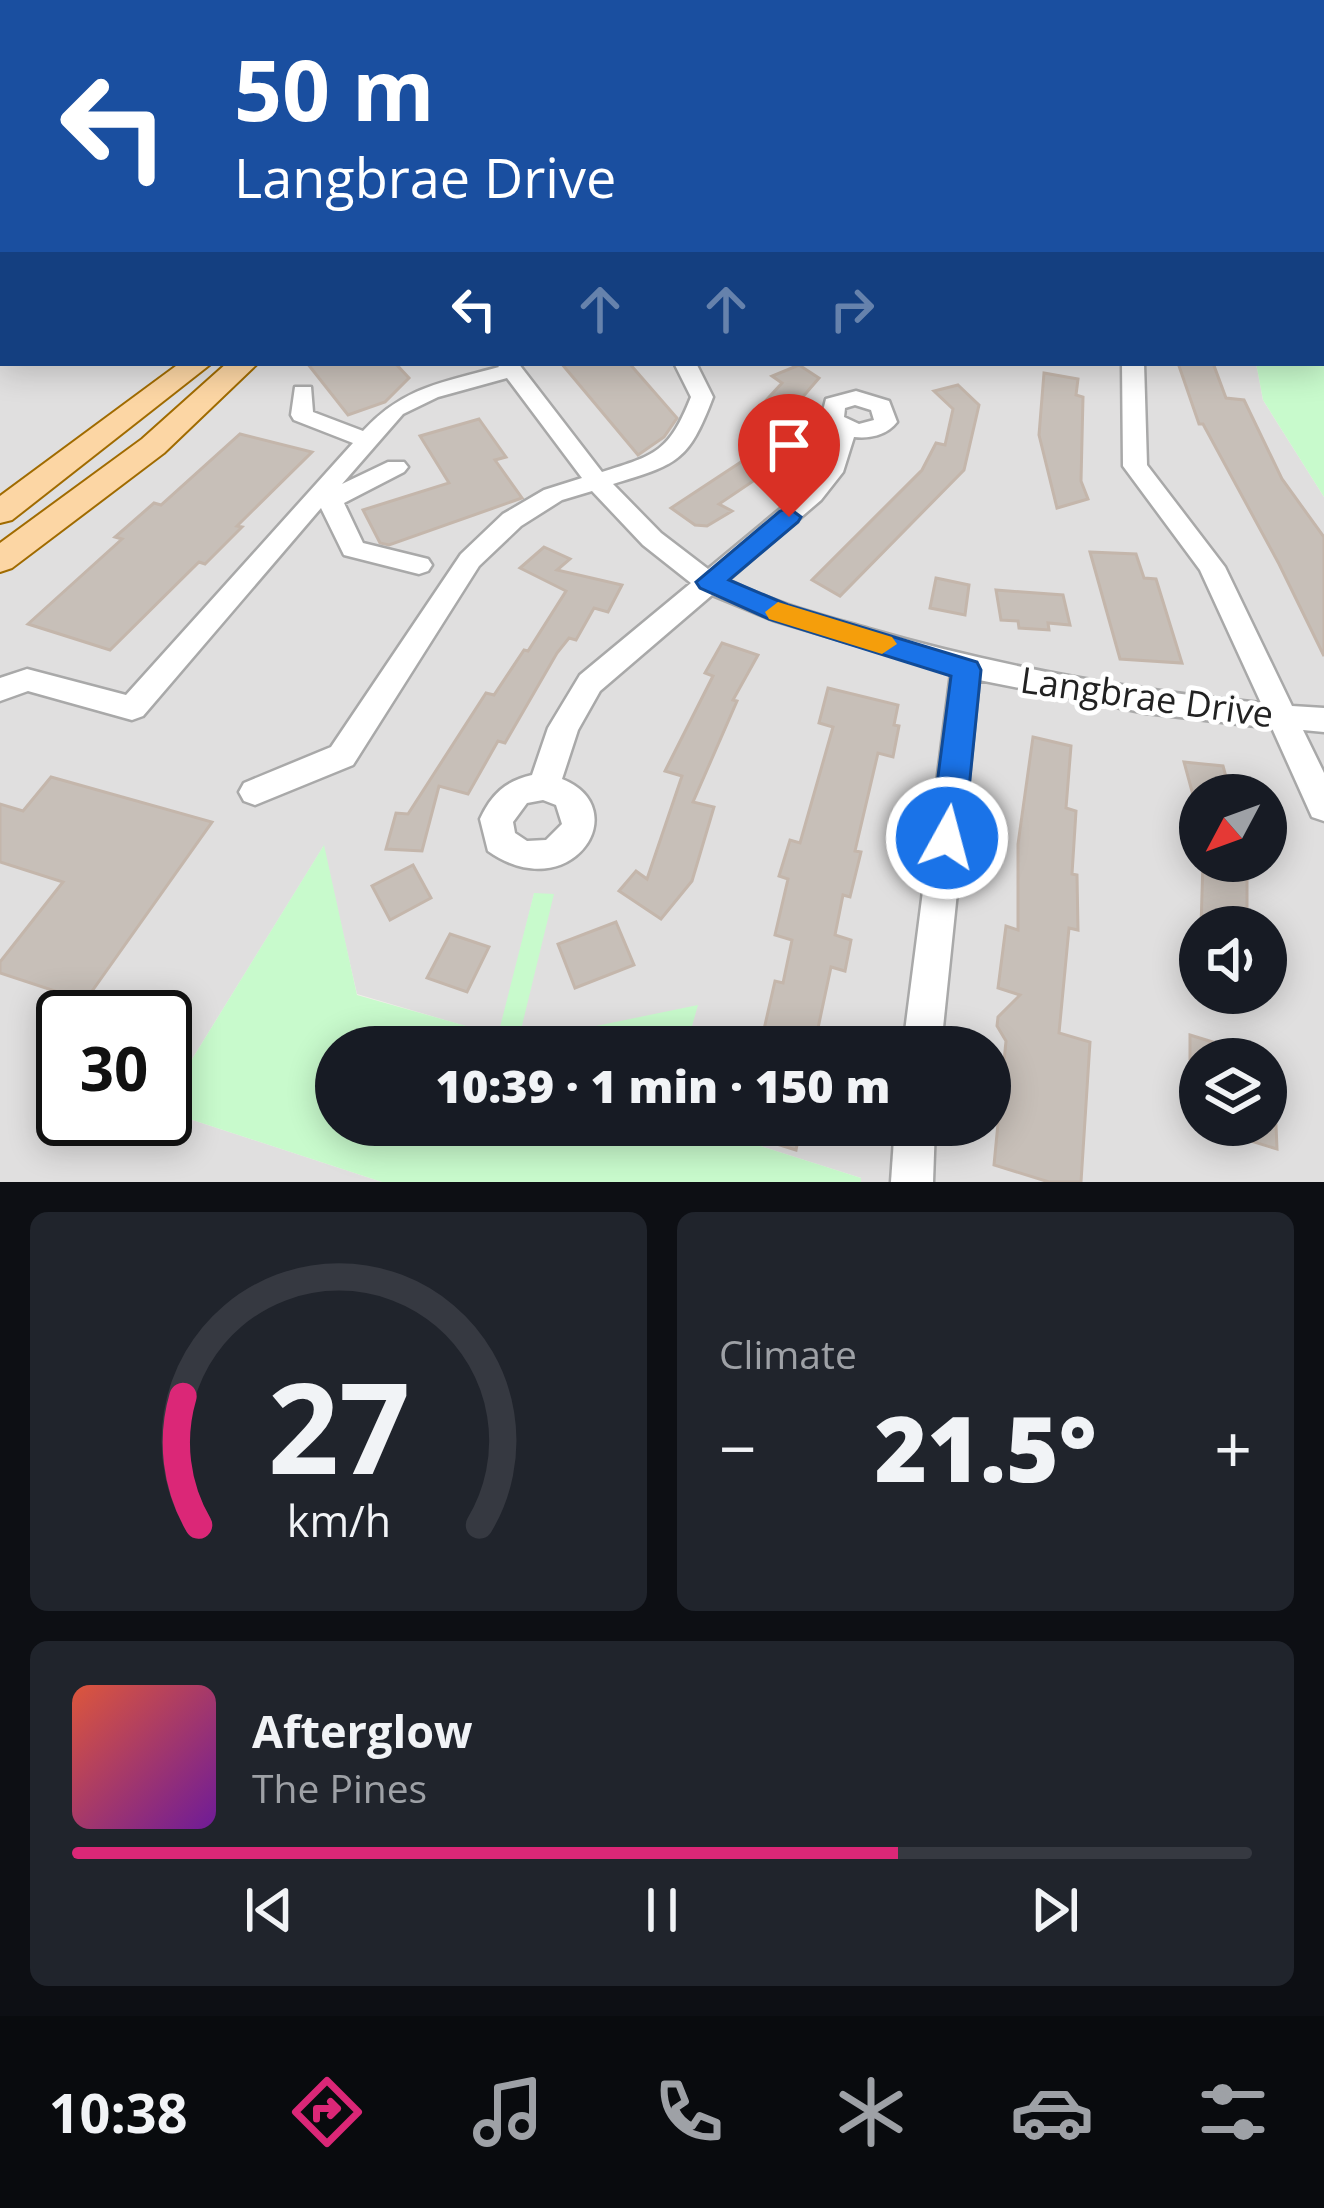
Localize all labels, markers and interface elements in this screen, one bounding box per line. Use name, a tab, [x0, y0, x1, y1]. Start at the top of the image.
text: 50 m	[234, 31, 434, 146]
icon: left	[36, 48, 192, 204]
text: Langbrae Drive	[234, 140, 616, 214]
icon: left	[441, 276, 507, 342]
icon: ahead	[567, 276, 633, 342]
icon: ahead	[693, 276, 759, 342]
icon: right	[819, 276, 885, 342]
pin	[738, 394, 840, 517]
icon: arrive	[756, 412, 822, 478]
street label: Langbrae Drive	[1017, 655, 1277, 739]
north arrow	[1179, 774, 1287, 882]
map controls	[1179, 774, 1287, 1146]
position arrow	[884, 775, 1010, 901]
button: sound	[1179, 906, 1287, 1014]
speed limit sign: 30	[36, 990, 192, 1146]
button: layers	[1179, 1038, 1287, 1146]
text: 10:39 · 1 min · 150 m	[436, 1055, 890, 1116]
text: Climate	[719, 1327, 857, 1380]
text: 27	[267, 1341, 410, 1511]
text: 21.5°	[874, 1386, 1097, 1508]
text: −	[719, 1402, 757, 1492]
text: +	[1214, 1402, 1252, 1492]
text: km/h	[286, 1490, 391, 1549]
text: Afterglow	[252, 1700, 473, 1761]
text: The Pines	[252, 1761, 427, 1814]
icon: previous	[236, 1877, 302, 1943]
icon: pause	[629, 1877, 695, 1943]
icon: next	[1022, 1877, 1088, 1943]
icon: directions	[285, 2070, 369, 2154]
icon: music	[466, 2070, 550, 2154]
icon: phone	[647, 2070, 731, 2154]
icon: climate	[829, 2070, 913, 2154]
icon: car	[1010, 2070, 1094, 2154]
icon: filters	[1191, 2070, 1275, 2154]
text: 10:38	[49, 2075, 188, 2149]

